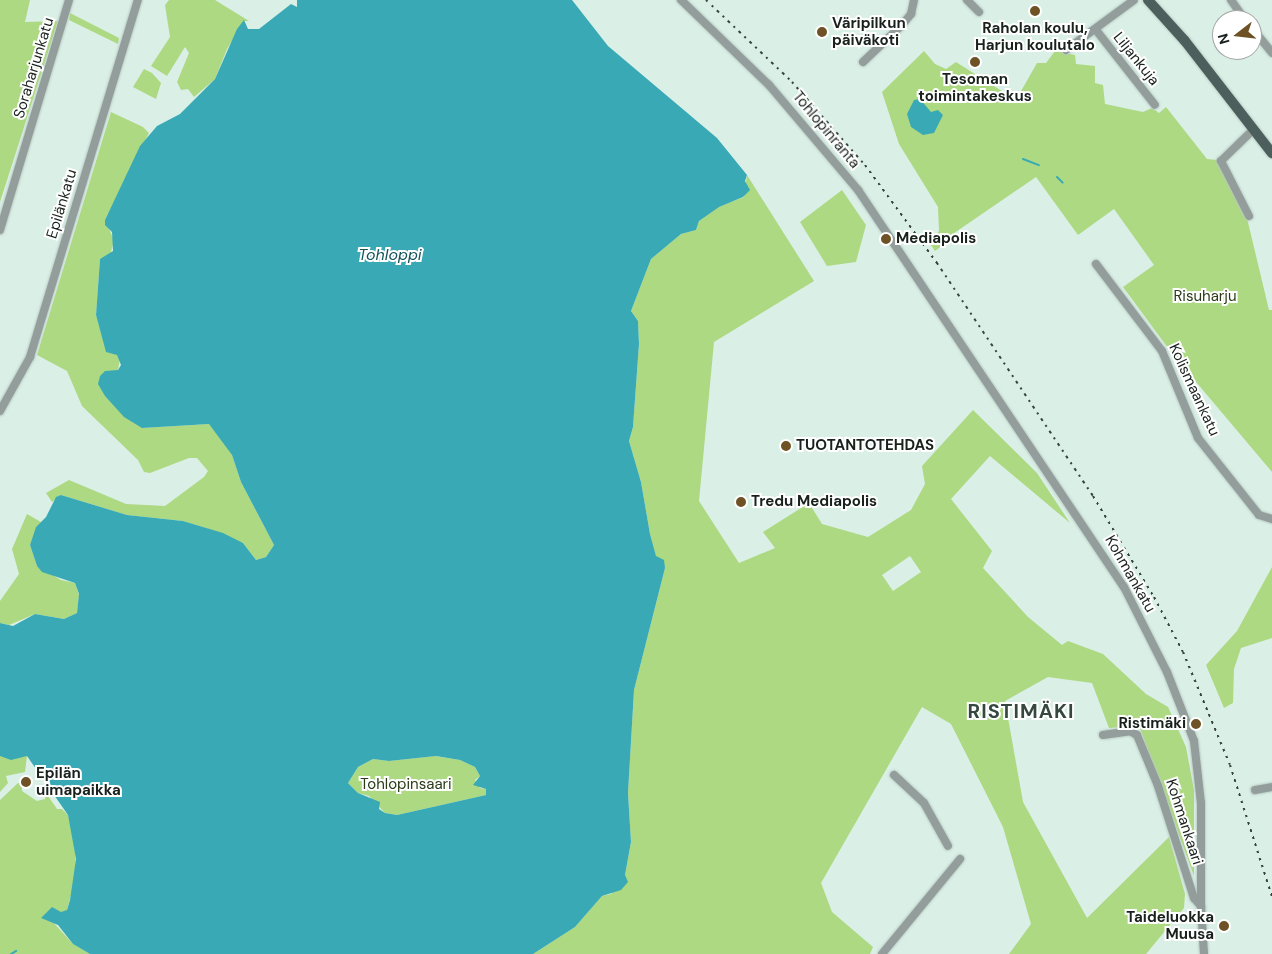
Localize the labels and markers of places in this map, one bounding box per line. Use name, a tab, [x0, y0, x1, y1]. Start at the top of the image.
marker: Raholan koulu, Harjun koulutalo	[1029, 5, 1041, 17]
place label: Väripilkun päiväkoti	[832, 14, 906, 49]
place label: Raholan koulu, Harjun koulutalo	[975, 19, 1095, 54]
marker: Väripilkun päiväkoti	[816, 26, 828, 38]
marker: Tesoman toimintakeskus	[969, 56, 981, 68]
place label: Tesoman toimintakeskus	[918, 70, 1032, 105]
place label: Mediapolis	[896, 230, 976, 248]
marker: Mediapolis	[880, 233, 892, 245]
place label: TUOTANTOTEHDAS	[796, 437, 934, 455]
marker: TUOTANTOTEHDAS	[780, 440, 792, 452]
place label: Tredu Mediapolis	[751, 493, 877, 511]
marker: Tredu Mediapolis	[735, 496, 747, 508]
place label: Ristimäki	[1118, 715, 1186, 733]
marker: Ristimäki	[1190, 718, 1202, 730]
place label: Epilän uimapaikka	[36, 764, 121, 799]
marker: Epilän uimapaikka	[20, 776, 32, 788]
place label: Taideluokka Muusa	[1126, 908, 1214, 943]
marker: Taideluokka Muusa	[1218, 920, 1230, 932]

